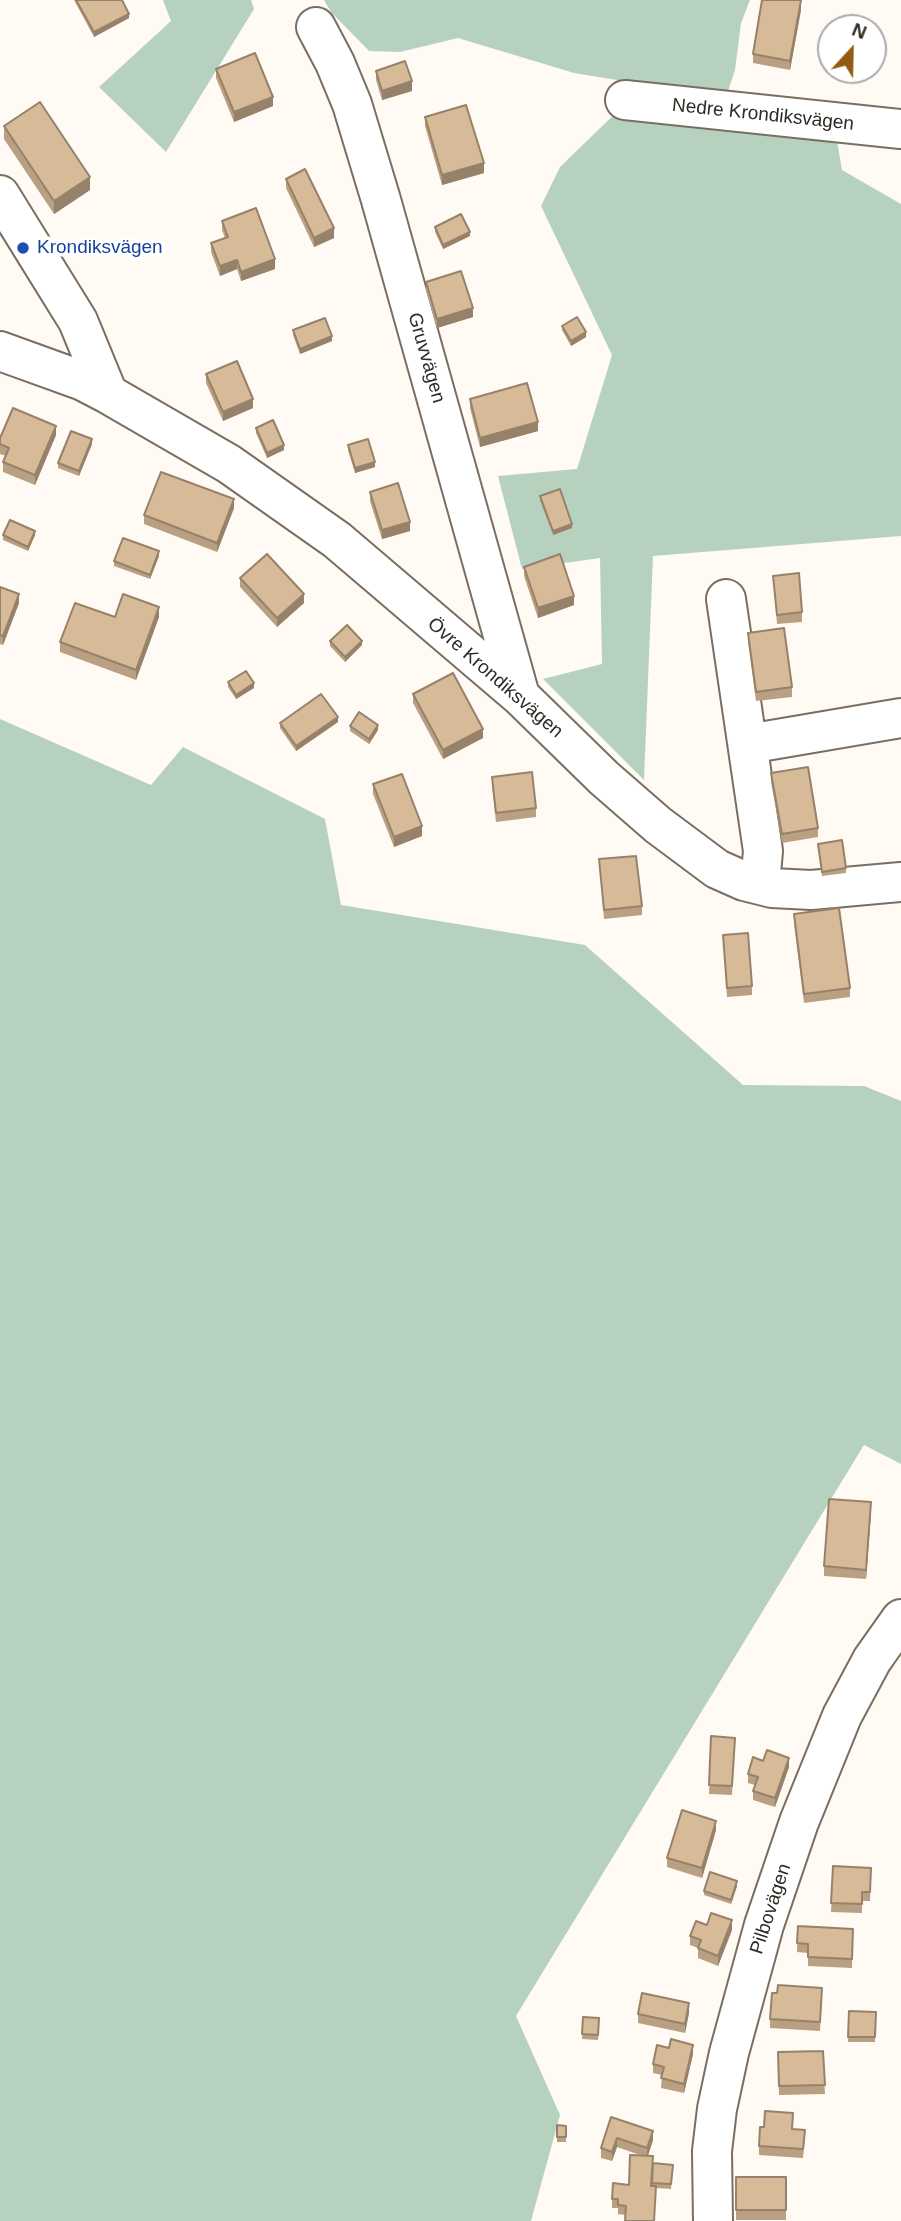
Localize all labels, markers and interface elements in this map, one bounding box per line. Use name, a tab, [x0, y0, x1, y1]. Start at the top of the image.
north arrow	[817, 14, 887, 84]
text: N	[849, 19, 870, 43]
street label: Nedre Krondiksvägen	[671, 94, 855, 136]
place label: Krondiksvägen	[37, 237, 163, 259]
marker: Krondiksvägen	[15, 240, 31, 256]
street label: Gruvvägen	[402, 310, 450, 406]
street label: Övre Krondiksvägen	[423, 613, 567, 743]
street label: Pilbovägen	[746, 1861, 796, 1957]

